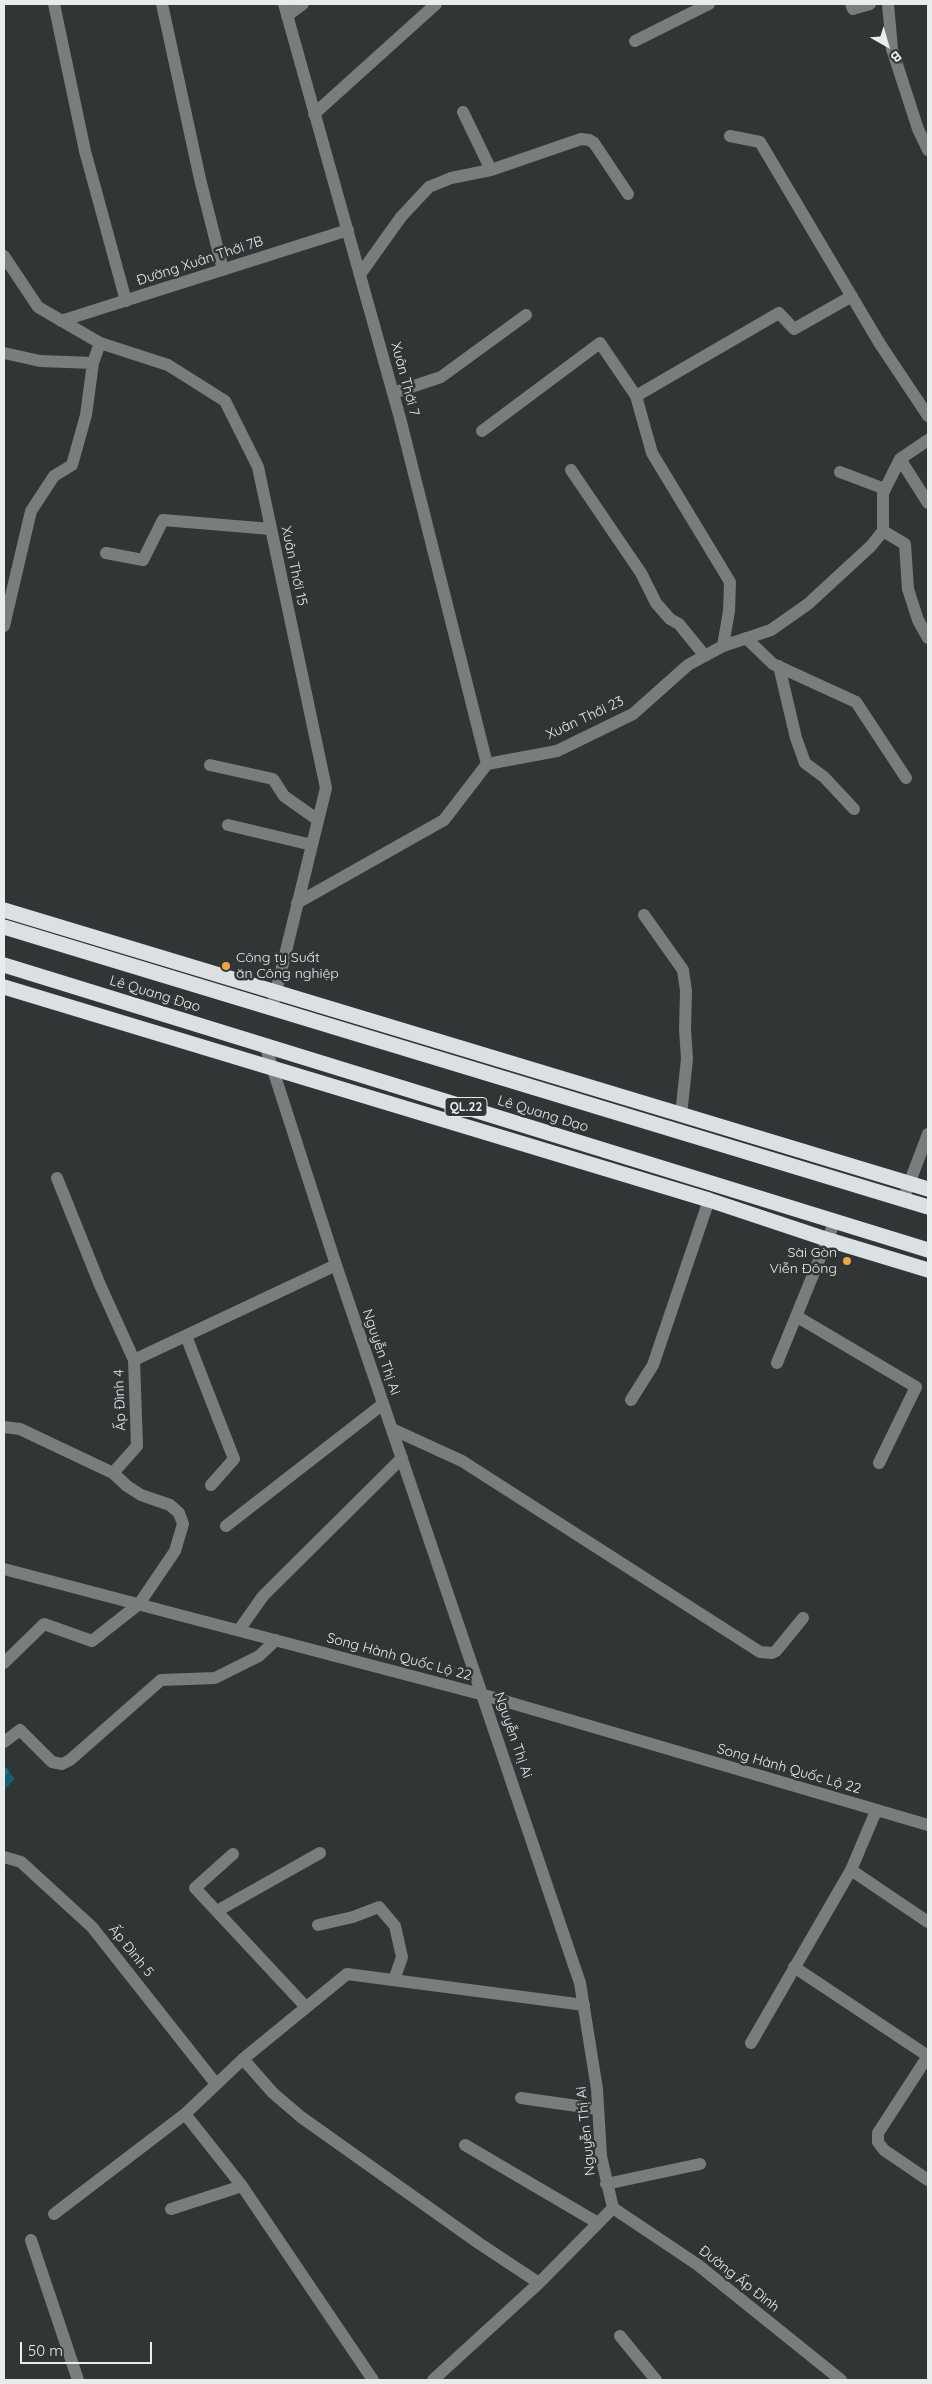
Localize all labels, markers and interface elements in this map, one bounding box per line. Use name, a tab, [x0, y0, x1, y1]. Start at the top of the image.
north arrow	[862, 20, 912, 70]
text: B	[887, 47, 905, 67]
street label: Đường Xuân Thới 7B	[135, 233, 265, 289]
street label: Xuân Thới 7	[387, 340, 423, 418]
street label: Xuân Thới 15	[277, 525, 311, 607]
street label: Xuân Thới 23	[544, 693, 626, 743]
place label: Công ty Suất ăn Công nghiệp	[236, 950, 339, 982]
marker: Công ty Suất ăn Công nghiệp	[220, 960, 232, 972]
street label: Lê Quang Đạo	[108, 972, 202, 1016]
street label: Lê Quang Đạo	[496, 1092, 590, 1136]
road number: QL.22	[445, 1098, 487, 1116]
place label: Sài Gòn Viễn Đông	[770, 1245, 837, 1278]
marker: Sài Gòn Viễn Đông	[841, 1255, 853, 1267]
street label: Nguyễn Thị Ai	[358, 1307, 404, 1397]
street label: Ấp Đình 4	[111, 1369, 129, 1431]
street label: Song Hành Quốc Lộ 22	[325, 1630, 473, 1684]
street label: Nguyễn Thị Ai	[490, 1690, 536, 1780]
street label: Song Hành Quốc Lộ 22	[715, 1740, 863, 1798]
street label: Ấp Đình 5	[105, 1922, 157, 1980]
street label: Nguyễn Thị Ai	[573, 2085, 599, 2177]
street label: Đường Ấp Đình	[695, 2242, 783, 2316]
scale bar	[22, 2332, 155, 2364]
text: 50 m	[28, 2341, 63, 2360]

